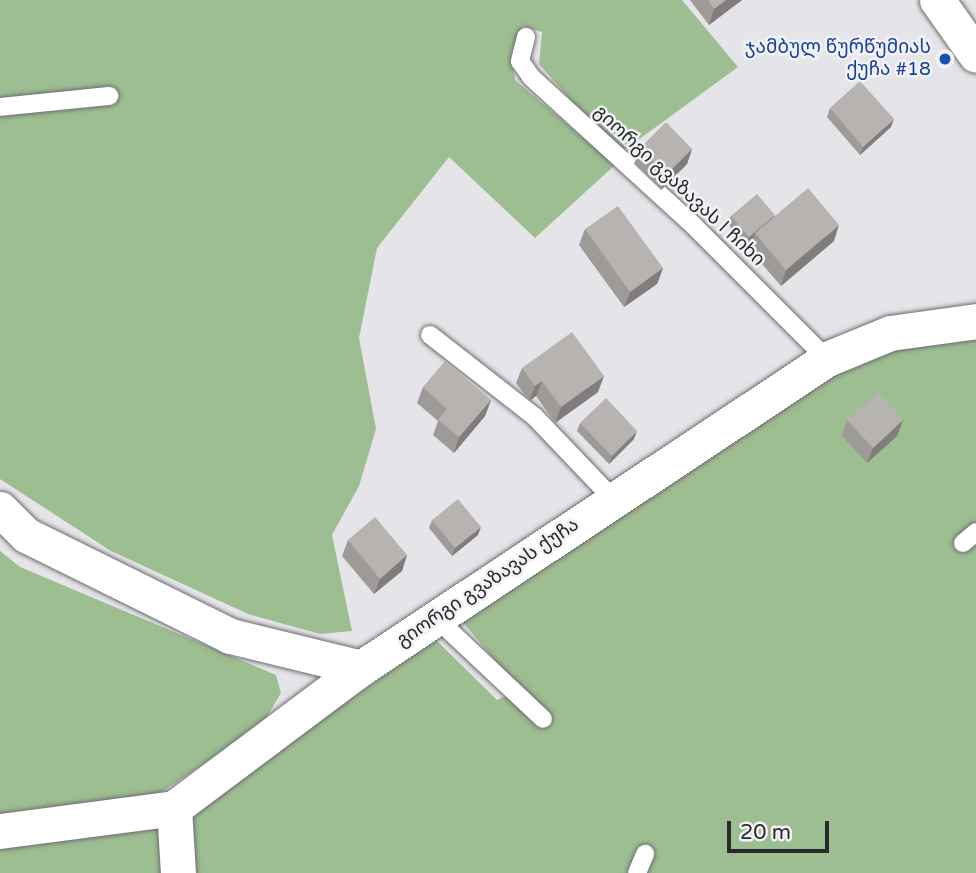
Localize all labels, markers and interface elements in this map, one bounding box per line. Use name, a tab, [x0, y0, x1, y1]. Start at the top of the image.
place label: ჯამბულ წურწუმიას ქუჩა #18	[745, 37, 931, 81]
marker: ჯამბულ წურწუმიას ქუჩა #18	[937, 51, 953, 67]
street label: გიორგი გვაზავას I ჩიხი	[589, 101, 769, 271]
street label: გიორგი გვაზავას ქუჩა	[393, 513, 583, 653]
scale bar	[731, 806, 832, 850]
text: 20 m	[740, 820, 791, 845]

